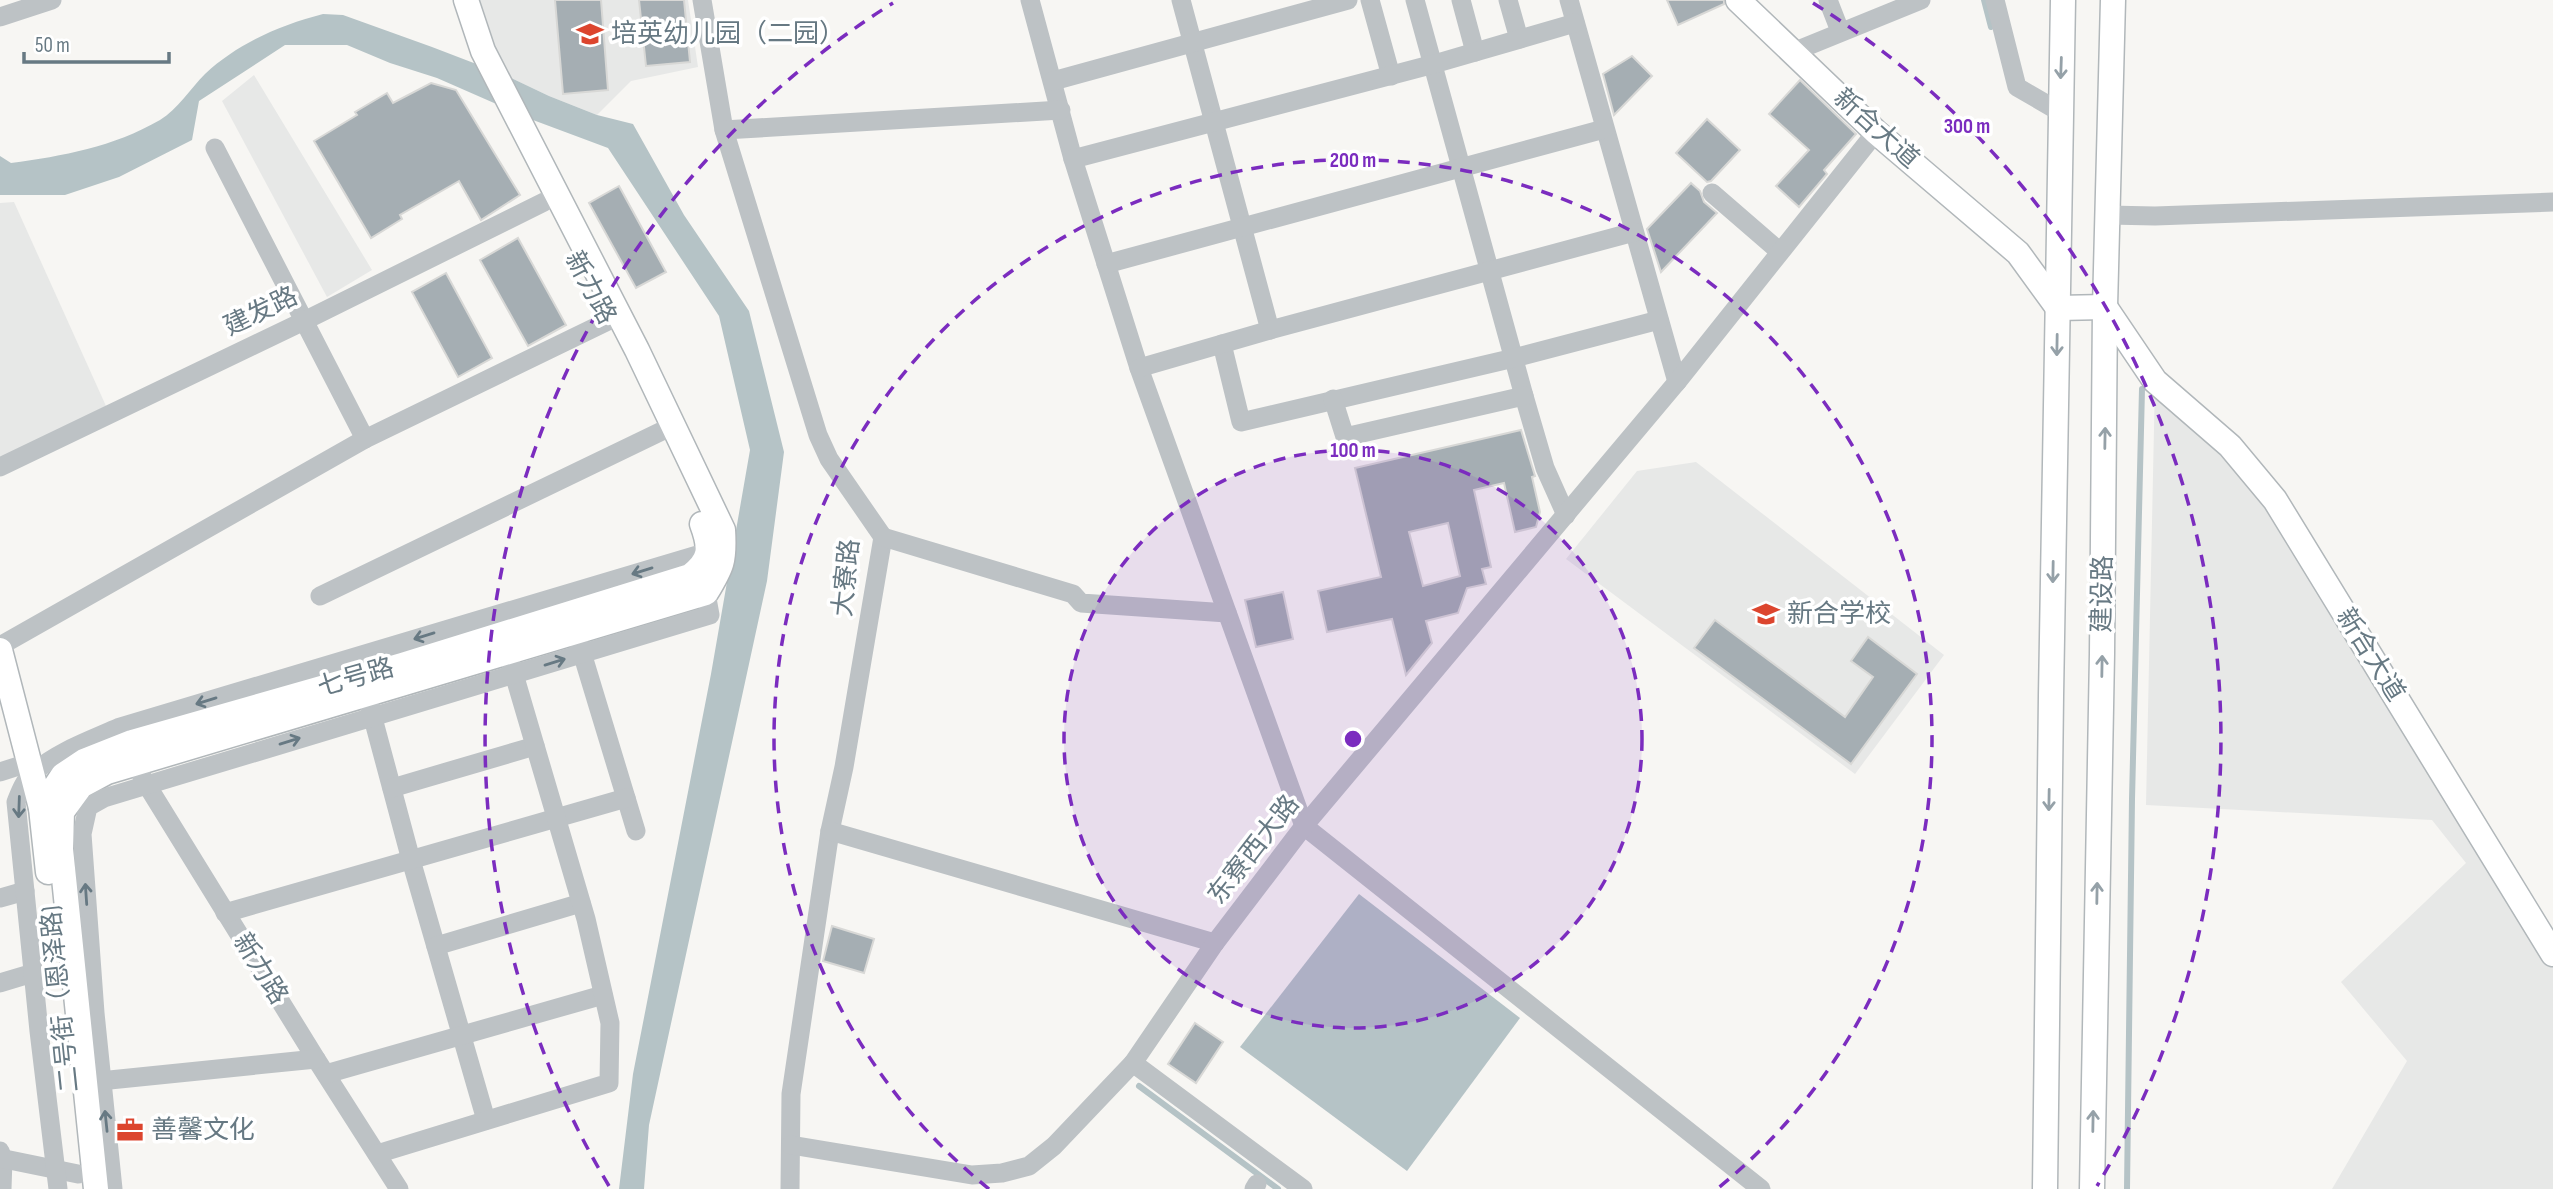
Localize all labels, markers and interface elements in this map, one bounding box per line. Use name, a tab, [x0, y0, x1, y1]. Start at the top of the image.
school or university icon: 培英幼儿园（二园）	[575, 19, 605, 49]
place label: 培英幼儿园（二园）	[611, 19, 845, 50]
scale bar	[24, 21, 170, 65]
text: 50 m	[35, 33, 70, 58]
one-way arrow	[2054, 56, 2067, 79]
street label: 新合大道	[1827, 83, 1925, 175]
text: 300 m	[1944, 114, 1990, 139]
text: 200 m	[1330, 148, 1376, 173]
street label: 新力路	[558, 246, 622, 330]
street label: 建发路	[219, 281, 303, 343]
one-way arrow	[2051, 333, 2064, 356]
one-way arrow	[2098, 427, 2112, 450]
text: 100 m	[1330, 438, 1376, 463]
street label: 大寮路	[828, 538, 866, 618]
street label: 建设路	[2087, 555, 2119, 633]
one-way arrow	[2046, 560, 2060, 583]
one-way arrow	[631, 566, 653, 579]
school or university icon: 新合学校	[1751, 599, 1781, 629]
place label: 新合学校	[1787, 599, 1891, 630]
street label: 新合大道	[2329, 603, 2411, 707]
one-way arrow	[413, 630, 435, 643]
street label: 七号路	[314, 652, 398, 704]
one-way arrow	[544, 654, 566, 667]
one-way arrow	[2095, 655, 2109, 678]
one-way arrow	[195, 695, 217, 708]
centre of rings	[1341, 727, 1365, 751]
one-way arrow	[279, 734, 301, 747]
one-way arrow	[2043, 788, 2056, 811]
street label: 东寮西大路	[1202, 789, 1306, 911]
one-way arrow	[12, 795, 25, 818]
one-way arrow	[2091, 882, 2104, 905]
one-way arrow	[79, 884, 92, 906]
street label: 二号街（恩泽路)	[36, 904, 86, 1094]
street label: 新力路	[226, 928, 294, 1010]
one-way arrow	[99, 1110, 112, 1133]
one-way arrow	[2086, 1110, 2100, 1133]
office icon: 善馨文化	[115, 1115, 145, 1145]
place label: 善馨文化	[151, 1115, 255, 1146]

